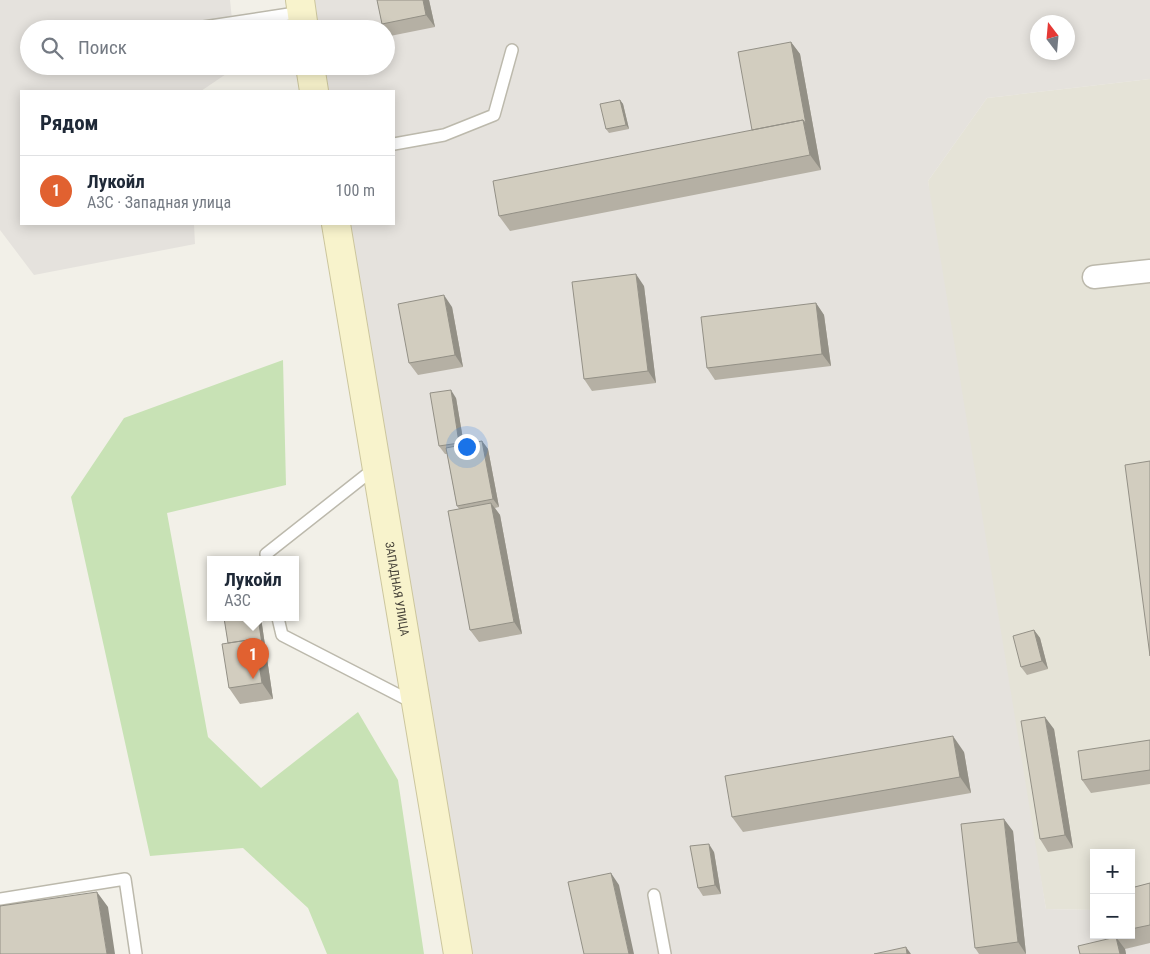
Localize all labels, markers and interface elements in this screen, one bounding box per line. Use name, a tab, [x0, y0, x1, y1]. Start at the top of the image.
north arrow	[1030, 15, 1075, 60]
search box	[20, 20, 395, 75]
icon: search	[38, 34, 66, 62]
text: Поиск	[78, 36, 127, 59]
text: Рядом	[40, 111, 99, 135]
text: Лукойл	[87, 170, 145, 193]
text: 1	[52, 181, 60, 200]
text: 100 m	[336, 181, 375, 200]
text: АЗС · Западная улица	[87, 193, 231, 212]
your location	[454, 434, 480, 460]
street label: ЗАПАДНАЯ УЛИЦА	[382, 541, 412, 637]
popup	[207, 556, 299, 621]
text: Лукойл	[224, 568, 282, 591]
text: АЗС	[224, 591, 251, 610]
pin: 1	[237, 638, 269, 679]
map controls	[1090, 849, 1135, 939]
button: +	[1090, 849, 1135, 894]
button: −	[1090, 894, 1135, 939]

